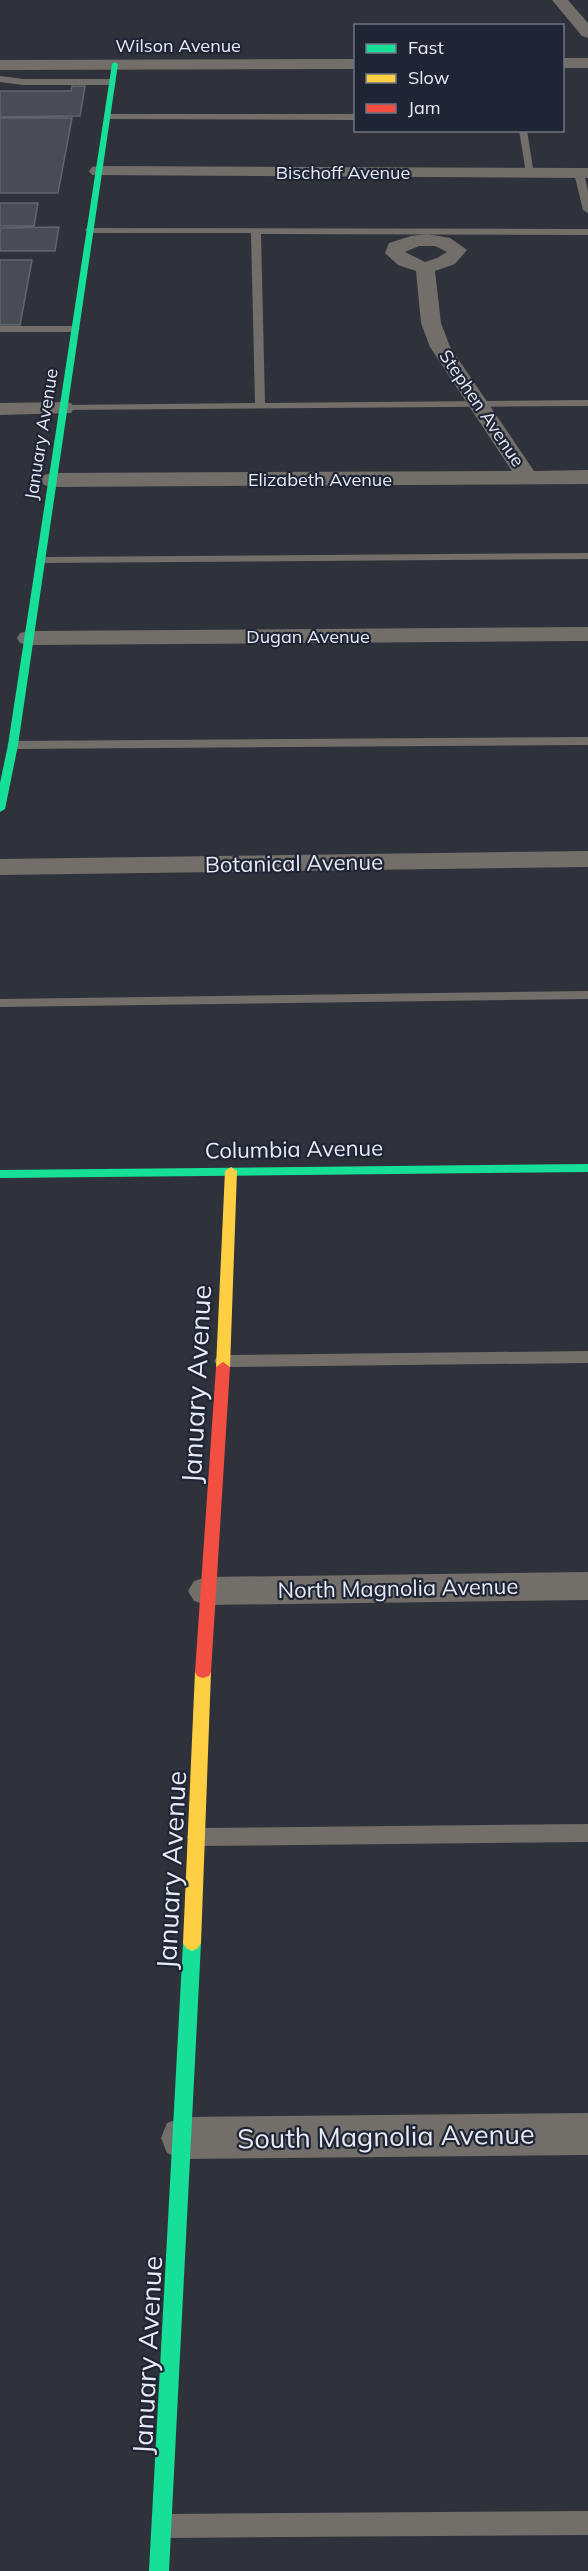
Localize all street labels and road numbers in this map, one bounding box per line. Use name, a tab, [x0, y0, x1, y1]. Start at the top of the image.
street label: Wilson Avenue	[115, 34, 241, 57]
street label: Bischoff Avenue	[276, 161, 410, 184]
street label: Stephen Avenue	[434, 345, 530, 471]
street label: January Avenue	[19, 367, 63, 501]
street label: Elizabeth Avenue	[248, 468, 392, 491]
street label: Dugan Avenue	[246, 625, 370, 648]
street label: Botanical Avenue	[205, 847, 383, 879]
street label: Columbia Avenue	[205, 1133, 383, 1165]
street label: January Avenue	[174, 1284, 218, 1484]
street label: North Magnolia Avenue	[277, 1572, 519, 1604]
street label: January Avenue	[149, 1770, 193, 1970]
street label: South Magnolia Avenue	[237, 2116, 535, 2156]
street label: January Avenue	[125, 2255, 169, 2455]

